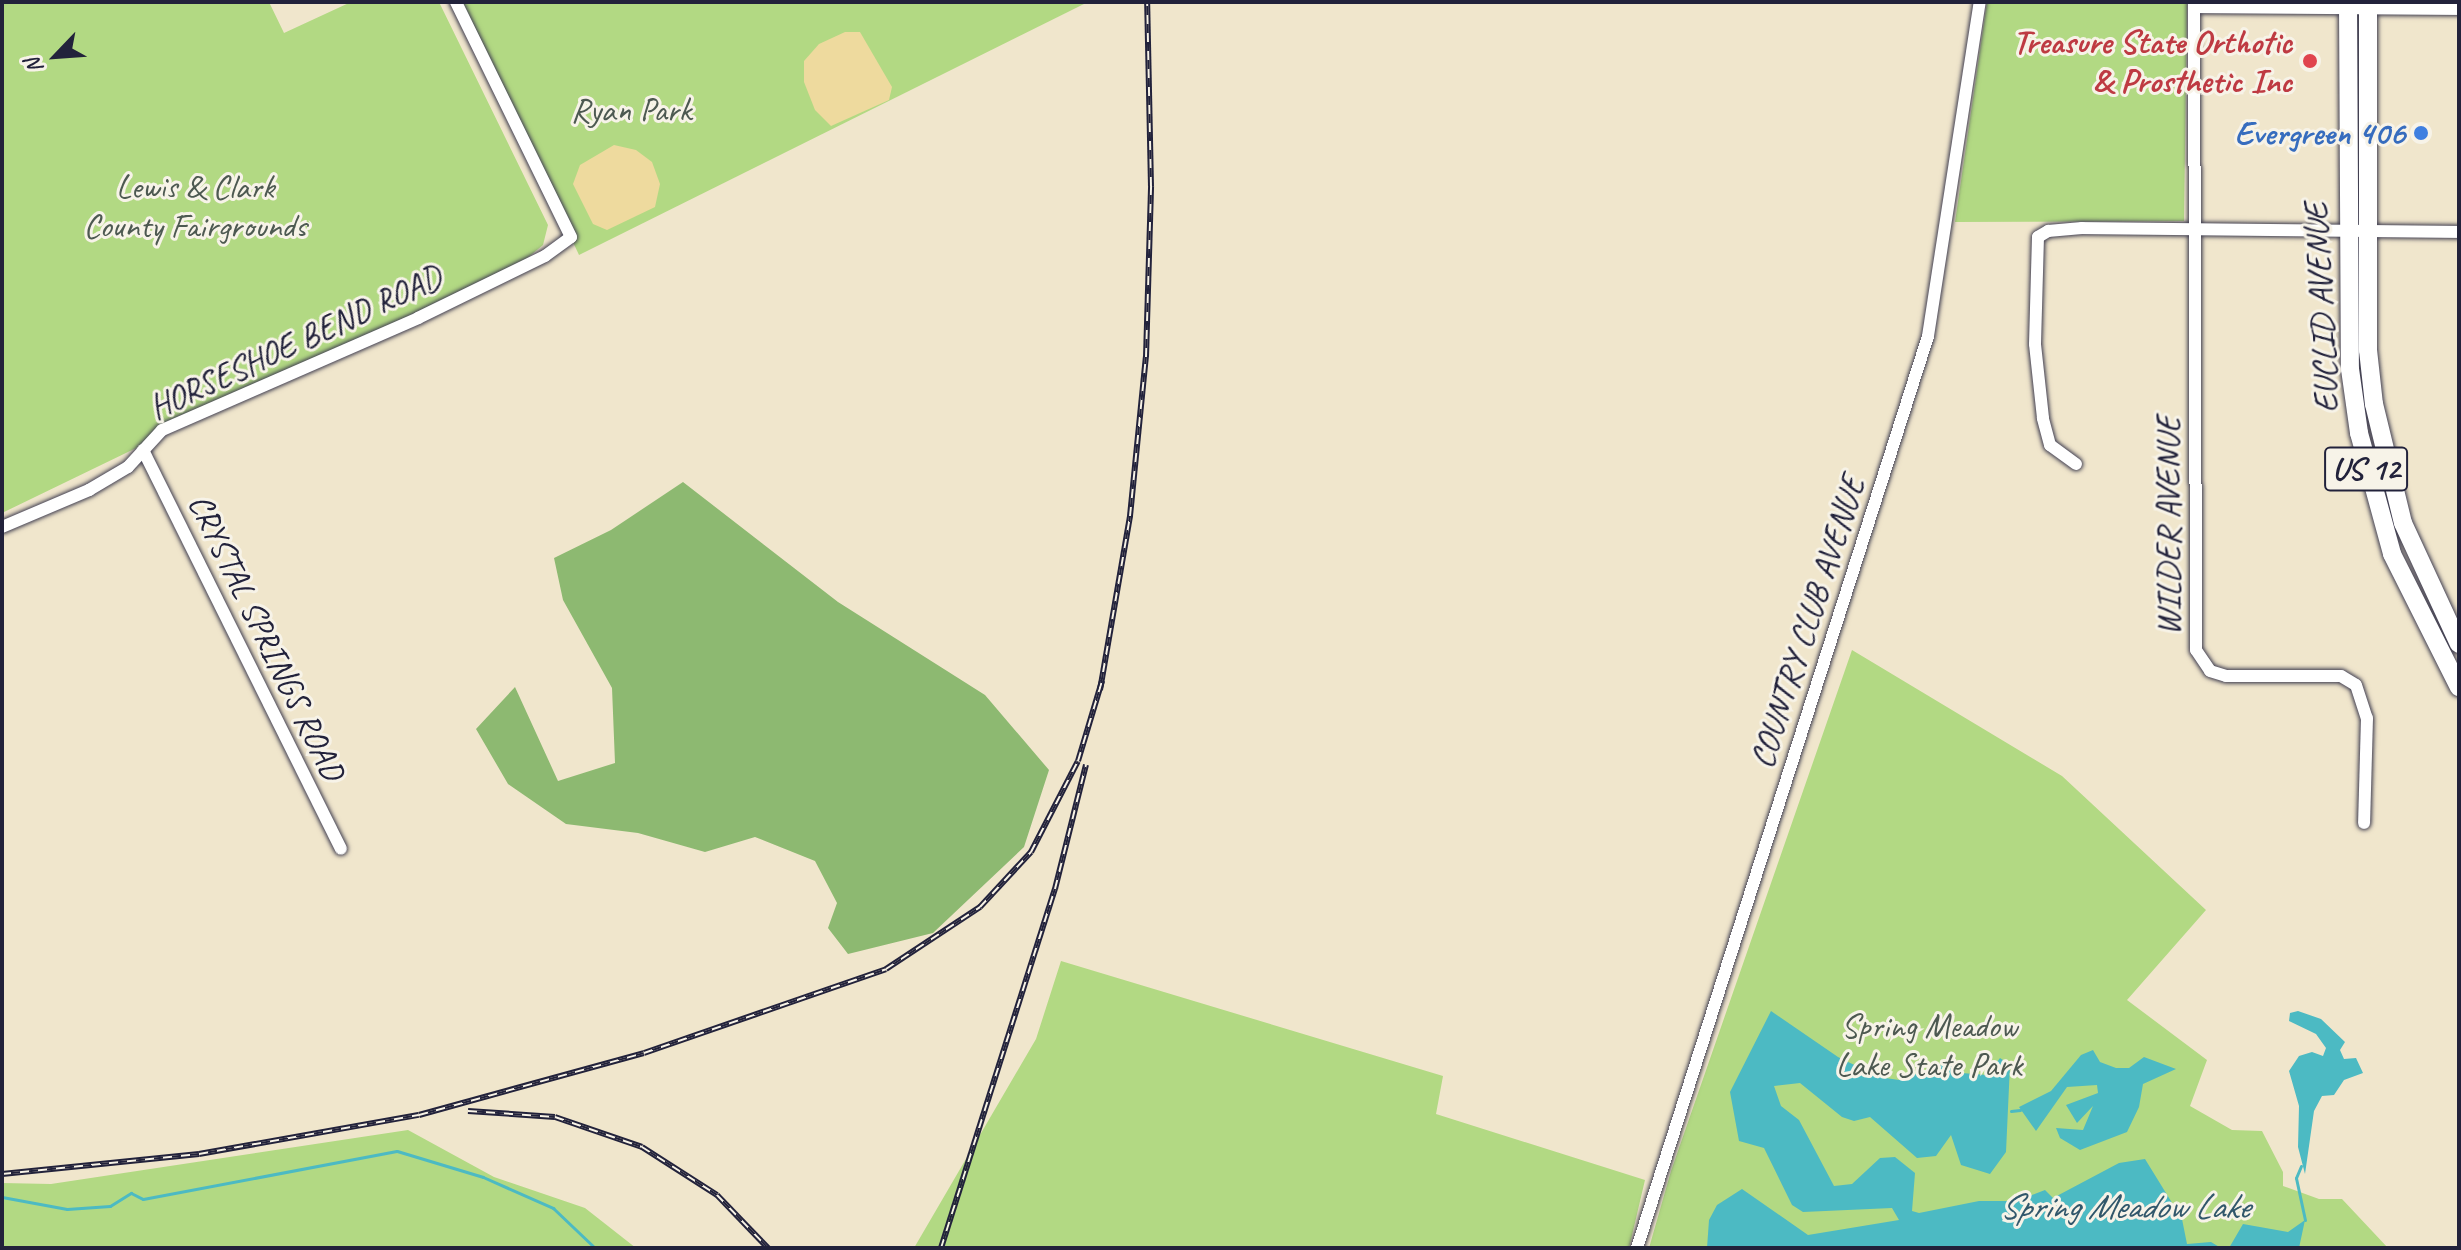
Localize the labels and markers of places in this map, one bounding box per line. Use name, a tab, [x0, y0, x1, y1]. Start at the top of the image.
place label: Treasure State Orthotic & Prosthetic Inc	[2012, 21, 2292, 100]
marker: Treasure State Orthotic & Prosthetic Inc	[2299, 50, 2321, 72]
place label: Evergreen 406	[2235, 113, 2405, 153]
marker: Evergreen 406	[2412, 124, 2430, 142]

